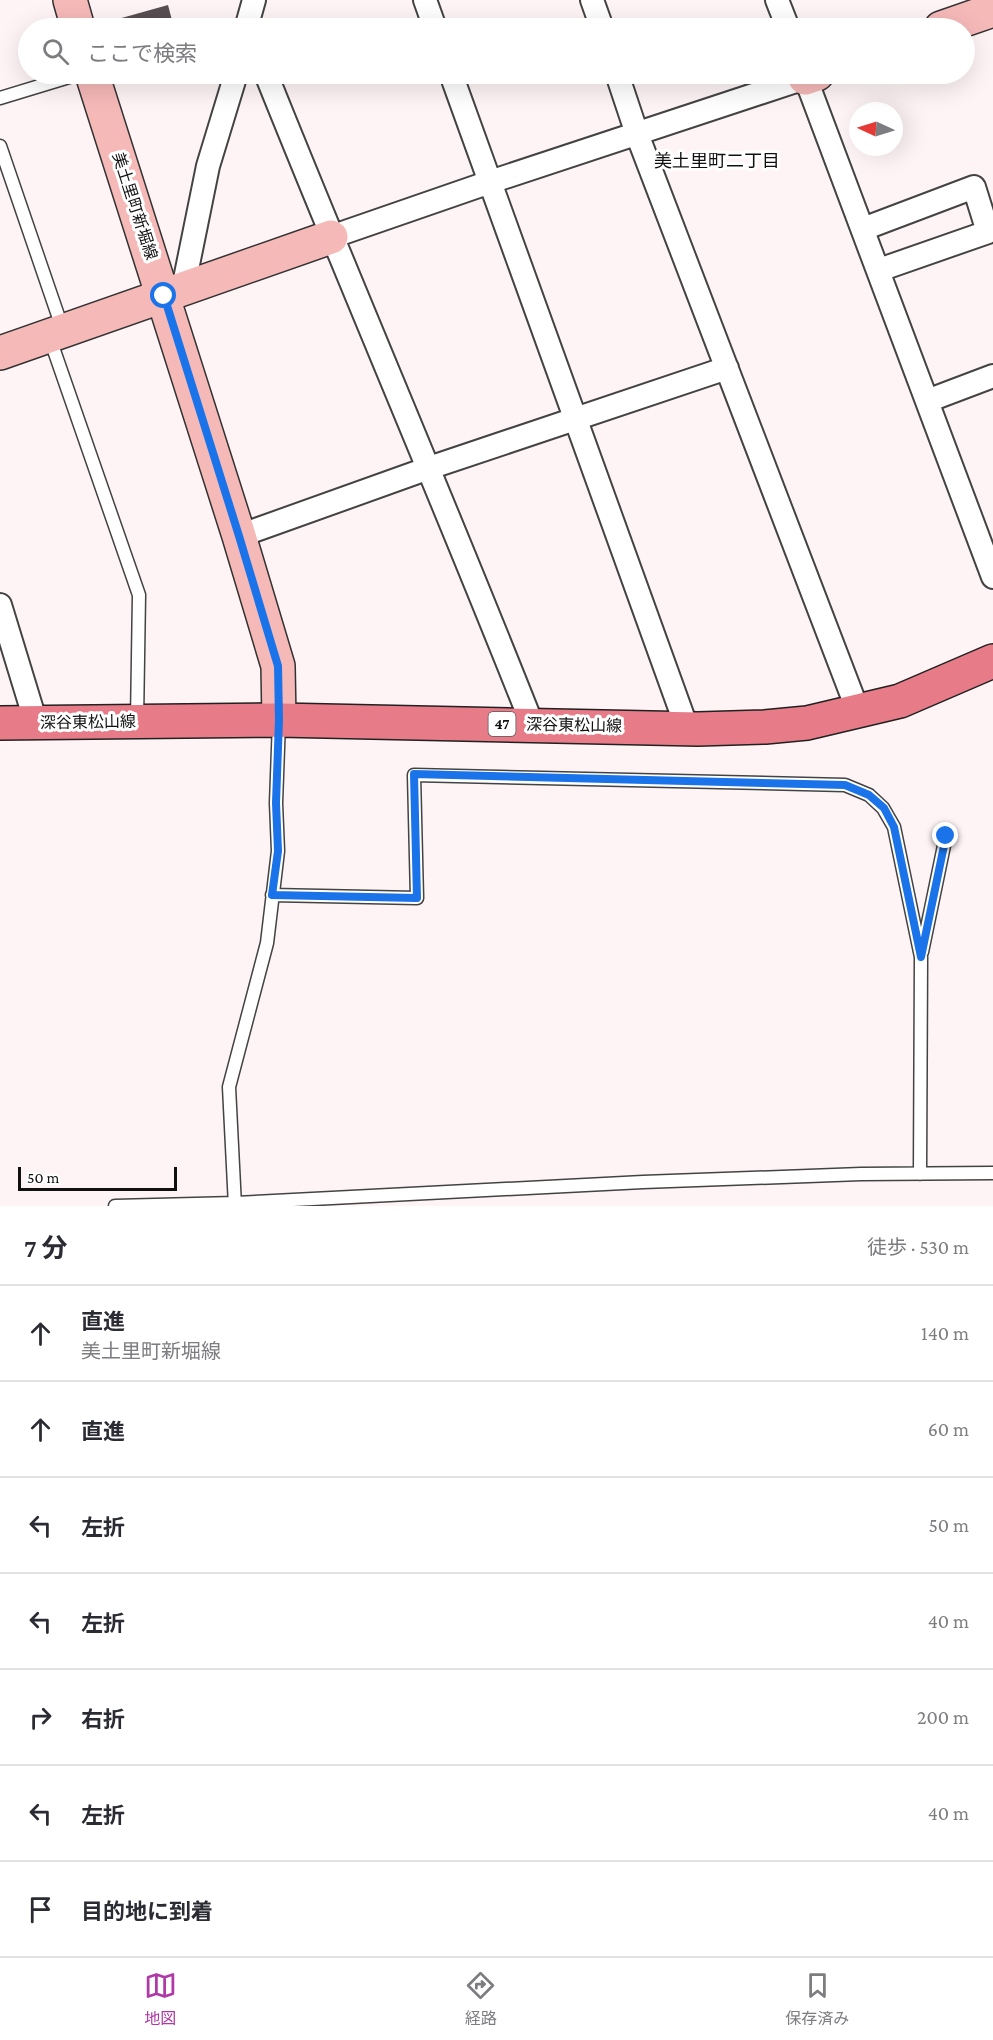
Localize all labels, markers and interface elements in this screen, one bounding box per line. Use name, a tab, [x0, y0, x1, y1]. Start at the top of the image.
search box	[18, 18, 975, 84]
icon: search	[39, 35, 72, 68]
text: ここで検索	[87, 41, 197, 66]
north arrow	[849, 102, 903, 156]
street label: 美土里町新堀線	[110, 150, 160, 262]
district label: 美土里町二丁目	[654, 151, 780, 171]
route start	[150, 282, 176, 308]
road number: 47	[488, 712, 516, 736]
street label: 深谷東松山線	[40, 713, 136, 731]
street label: 深谷東松山線	[526, 716, 622, 734]
route end	[932, 822, 958, 848]
scale bar	[18, 1164, 177, 1192]
text: 50 m	[27, 1169, 59, 1186]
text: 7 分	[24, 1234, 68, 1263]
text: 徒歩 · 530 m	[867, 1236, 969, 1258]
text: 直進	[81, 1309, 125, 1334]
icon: ahead	[24, 1317, 57, 1350]
text: 140 m	[921, 1322, 969, 1344]
text: 美土里町新堀線	[81, 1340, 221, 1362]
icon: ahead	[24, 1413, 57, 1446]
text: 60 m	[928, 1418, 969, 1440]
text: 直進	[81, 1419, 125, 1444]
icon: left	[24, 1509, 57, 1542]
text: 50 m	[928, 1514, 969, 1536]
text: 左折	[81, 1515, 125, 1540]
icon: left	[24, 1605, 57, 1638]
text: 40 m	[928, 1610, 969, 1632]
text: 左折	[81, 1611, 125, 1636]
icon: right	[24, 1701, 57, 1734]
text: 200 m	[917, 1706, 969, 1728]
text: 右折	[81, 1707, 125, 1732]
icon: left	[24, 1797, 57, 1830]
text: 40 m	[928, 1802, 969, 1824]
text: 左折	[81, 1803, 125, 1828]
icon: arrive	[24, 1893, 57, 1926]
text: 目的地に到着	[81, 1899, 213, 1924]
tab: 地図	[144, 1969, 177, 2029]
tab: 経路	[464, 1969, 497, 2029]
tab: 保存済み	[785, 1969, 849, 2029]

